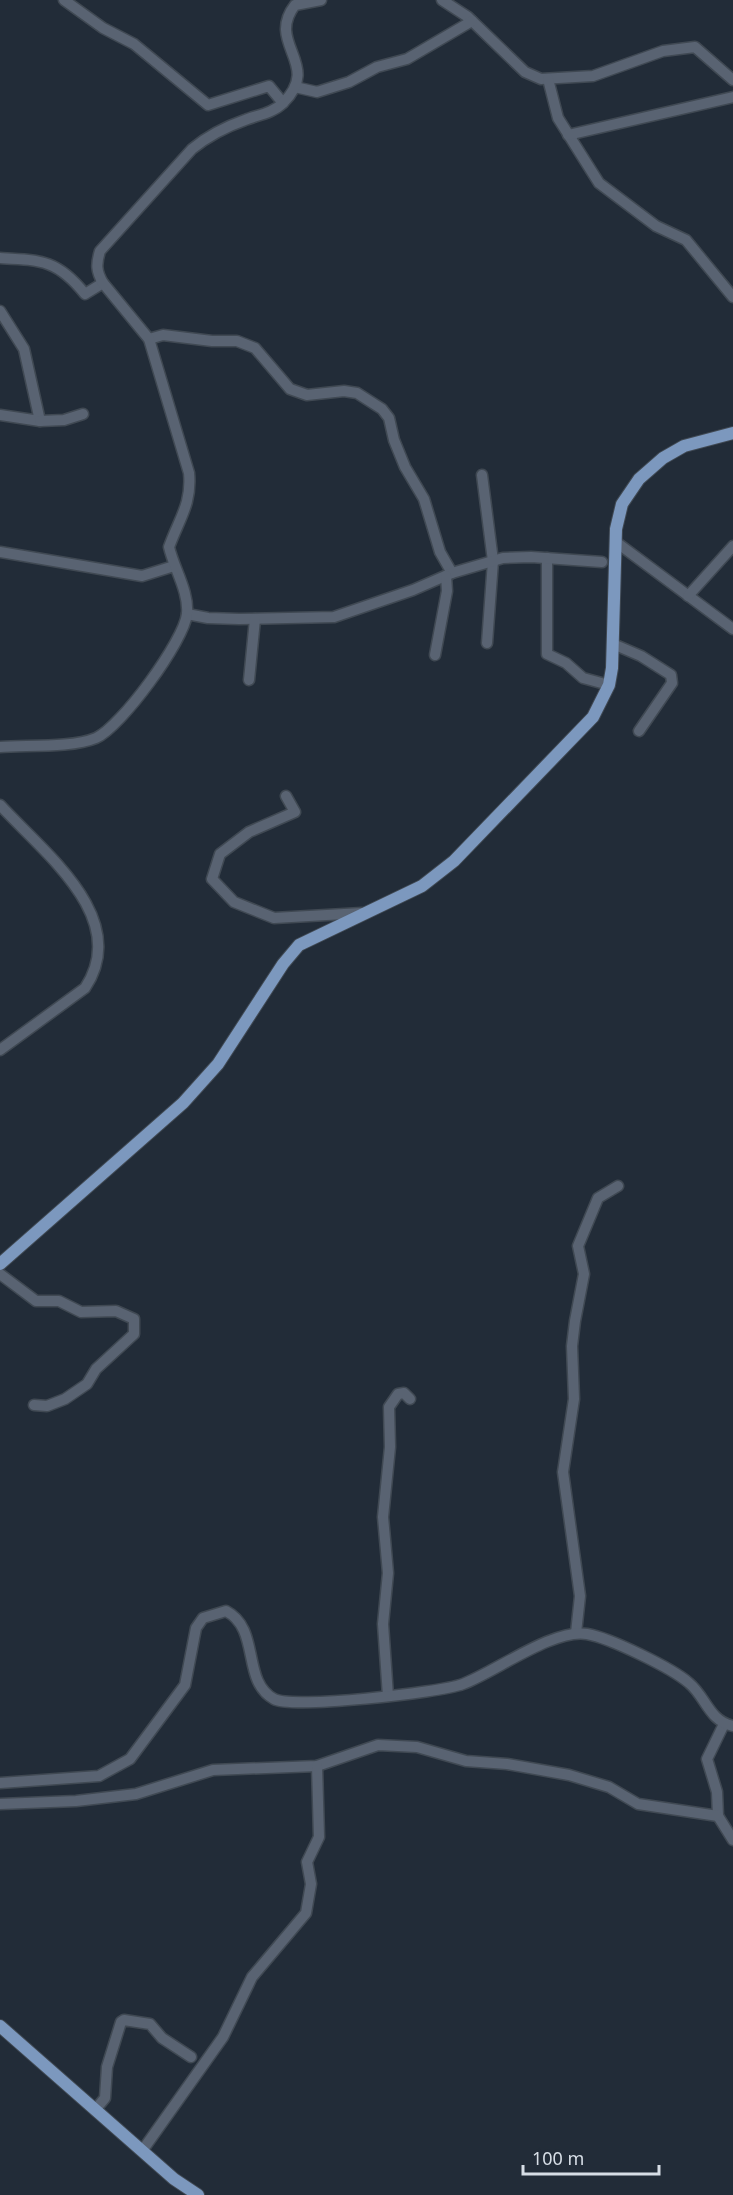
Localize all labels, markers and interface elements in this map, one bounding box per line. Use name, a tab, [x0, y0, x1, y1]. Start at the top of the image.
scale bar	[523, 2138, 660, 2176]
text: 100 m	[532, 2146, 584, 2170]

